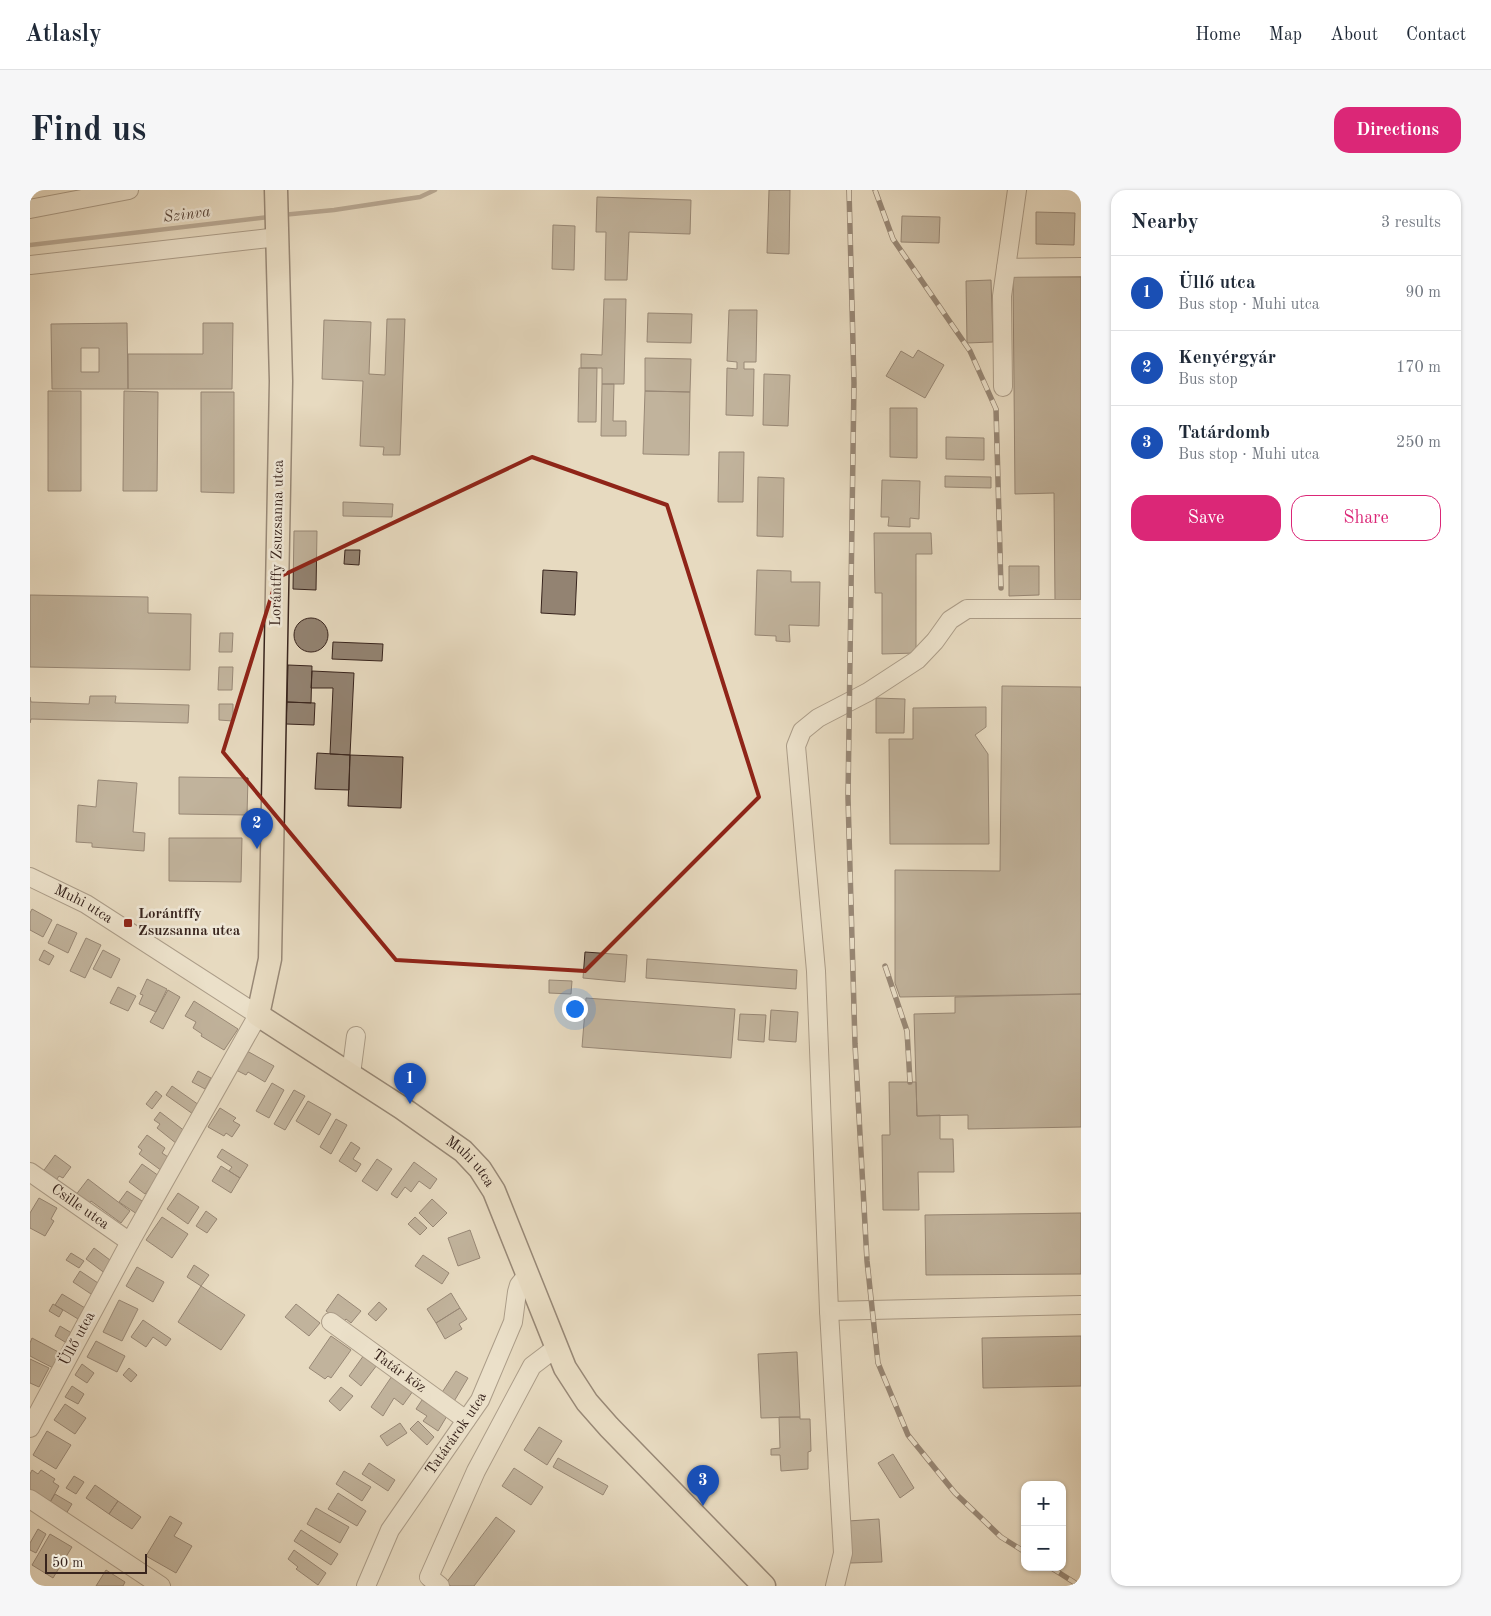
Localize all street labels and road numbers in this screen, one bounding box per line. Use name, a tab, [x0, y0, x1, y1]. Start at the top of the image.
street label: Lorántffy Zsuzsanna utca	[269, 459, 287, 626]
street label: Muhi utca	[52, 882, 116, 927]
street label: Muhi utca	[443, 1134, 497, 1190]
street label: Csille utca	[48, 1182, 112, 1233]
street label: Üllő utca	[55, 1308, 99, 1368]
street label: Tatár köz	[369, 1347, 429, 1396]
street label: Tatárárok utca	[423, 1390, 490, 1478]

